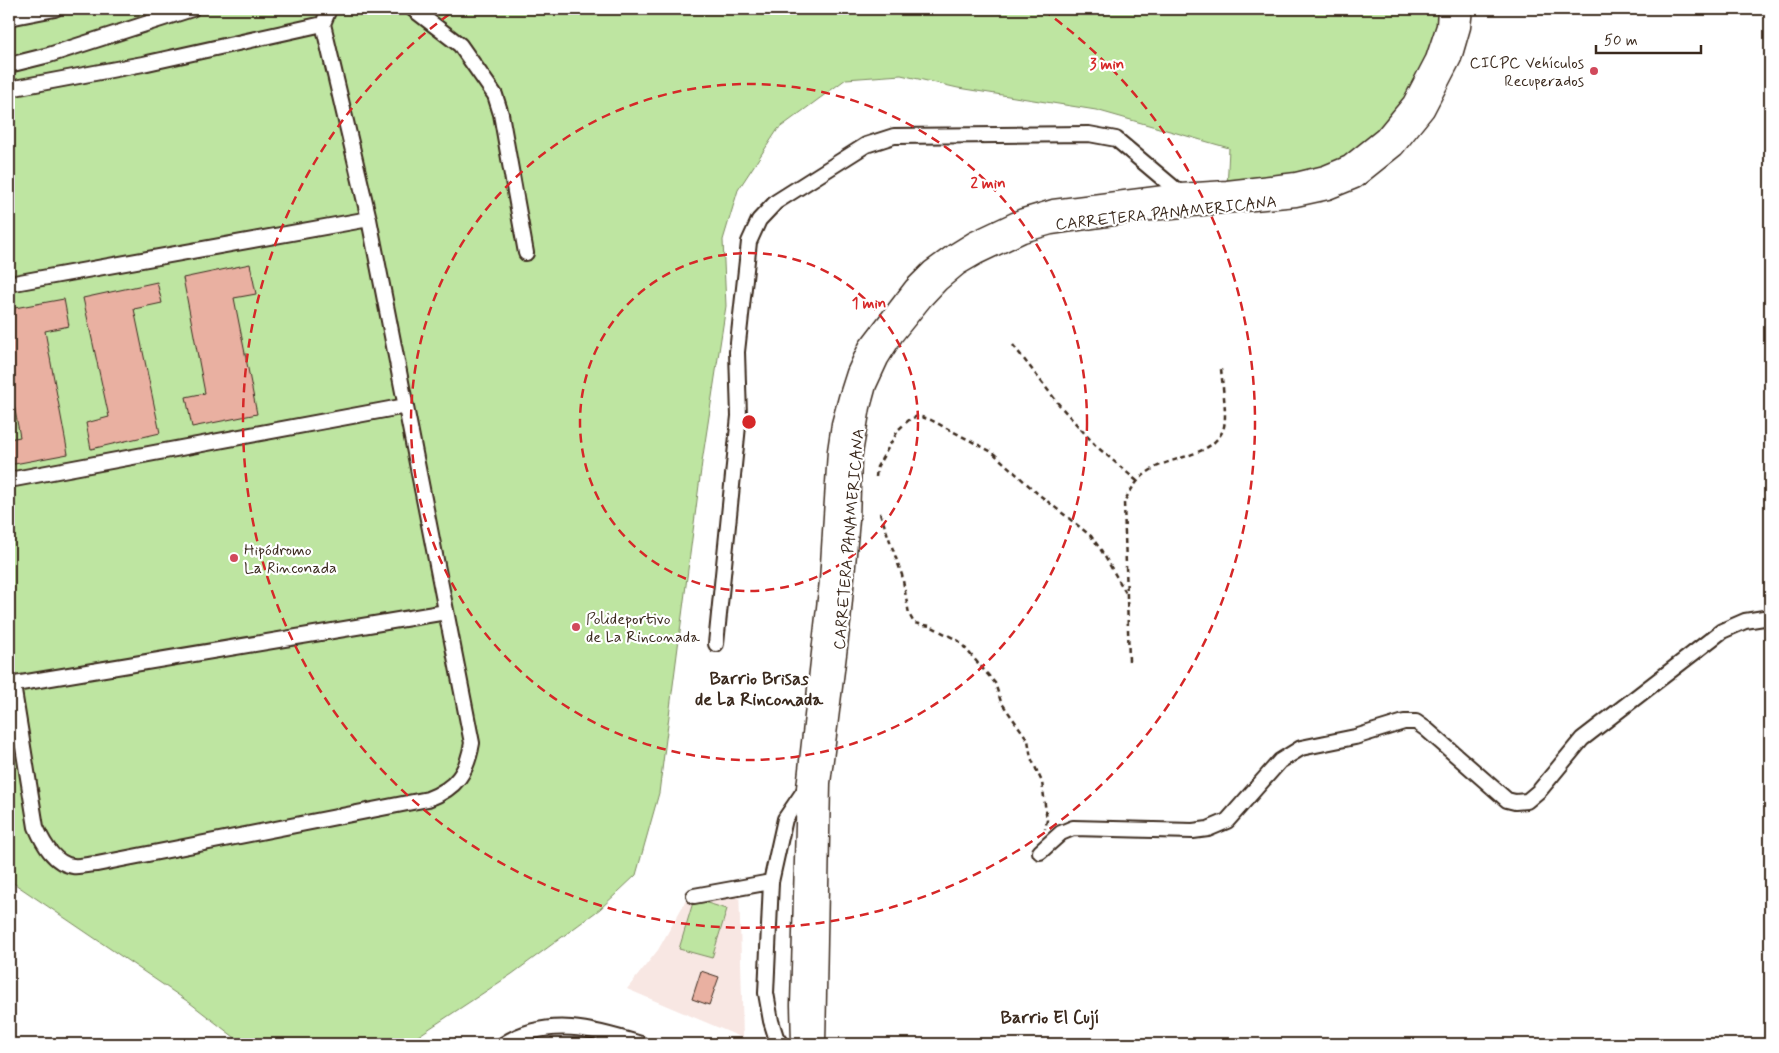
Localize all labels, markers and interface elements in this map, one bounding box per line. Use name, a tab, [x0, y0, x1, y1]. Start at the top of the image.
scale bar	[1596, 22, 1702, 54]
text: 50 m	[1604, 31, 1638, 51]
place label: CICPC Vehículos Recuperados	[1470, 53, 1584, 92]
text: 3 min	[1090, 55, 1124, 75]
marker: CICPC Vehículos Recuperados	[1588, 65, 1600, 77]
text: 2 min	[970, 174, 1006, 194]
street label: CARRETERA PANAMERICANA	[1055, 191, 1278, 236]
text: 1 min	[852, 294, 886, 314]
centre of rings	[740, 413, 758, 431]
street label: CARRETERA PANAMERICANA	[829, 427, 870, 651]
place label: Hipódromo La Rinconada	[244, 540, 337, 579]
marker: Hipódromo La Rinconada	[228, 552, 240, 564]
place label: Polideportivo de La Rinconada	[586, 609, 700, 648]
marker: Polideportivo de La Rinconada	[570, 621, 582, 633]
district label: Barrio Brisas de La Rinconada	[695, 667, 824, 712]
district label: Barrio El Cují	[1001, 1006, 1099, 1030]

